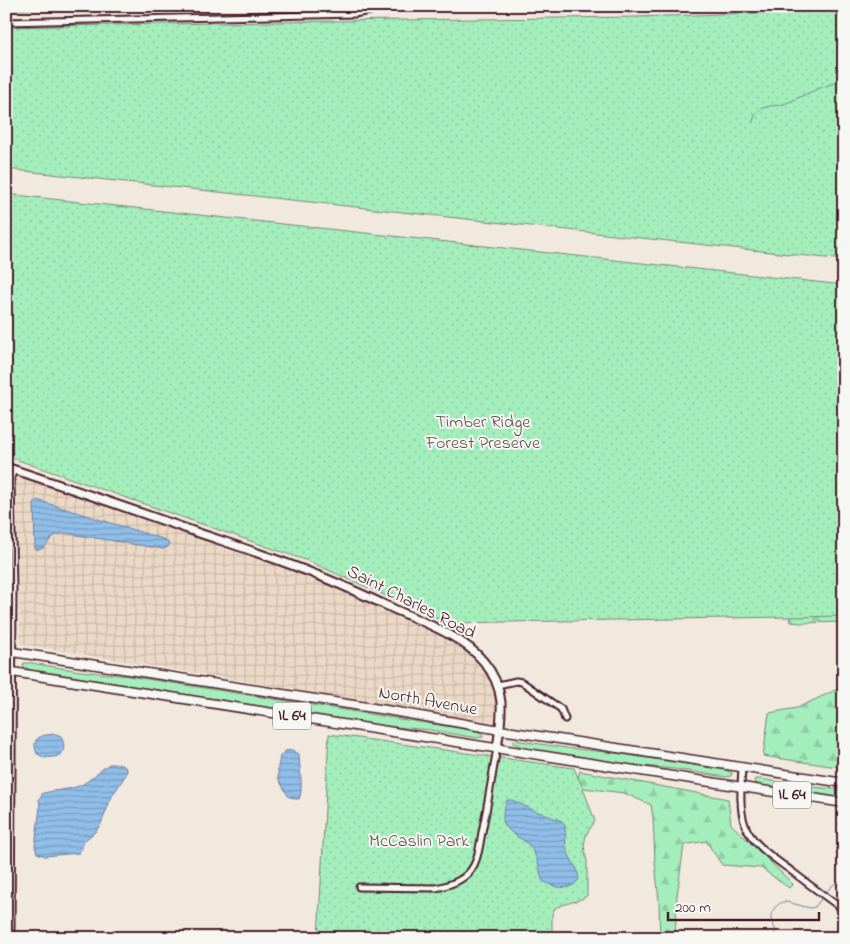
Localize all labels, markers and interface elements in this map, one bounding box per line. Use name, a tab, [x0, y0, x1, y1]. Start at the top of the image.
park label: Timber Ridge Forest Preserve	[425, 410, 541, 457]
street label: Saint Charles Road	[342, 559, 480, 647]
street label: North Avenue	[376, 681, 480, 724]
road number: IL 64	[273, 702, 311, 729]
road number: IL 64	[773, 782, 811, 808]
park label: McCaslin Park	[369, 829, 469, 855]
scale bar	[668, 889, 819, 921]
text: 200 m	[675, 897, 711, 919]

